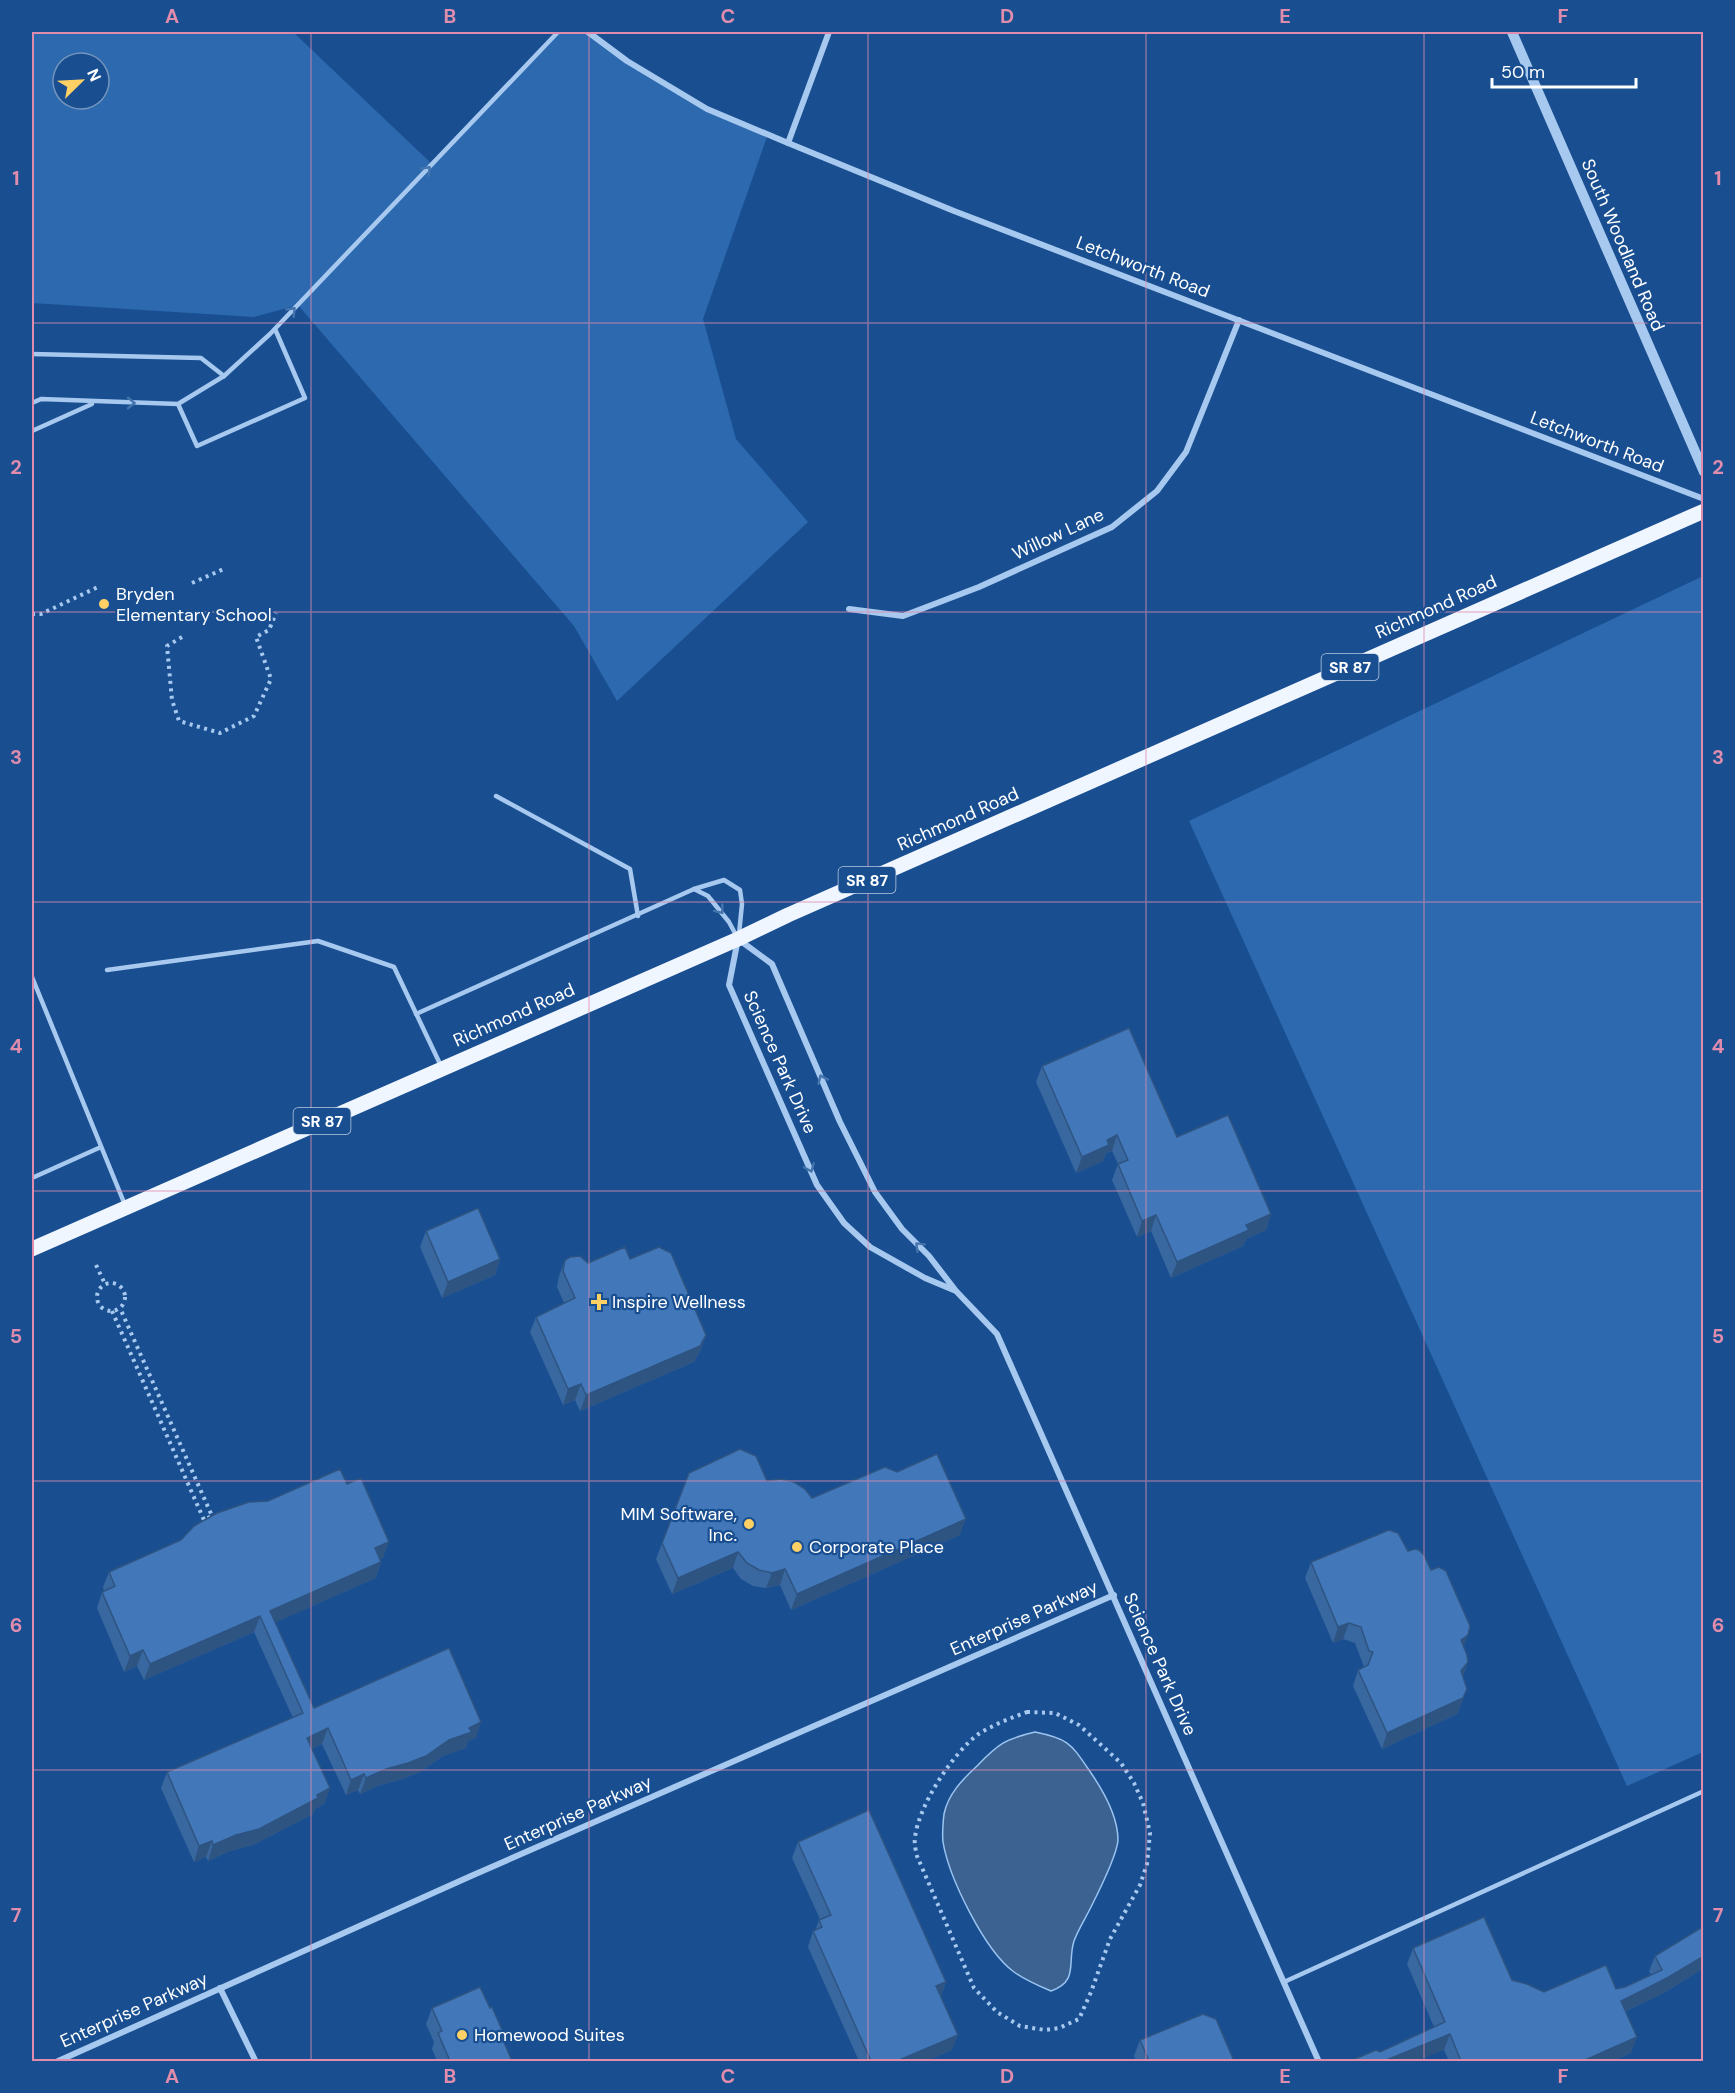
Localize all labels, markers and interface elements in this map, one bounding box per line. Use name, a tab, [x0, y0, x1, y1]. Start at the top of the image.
text: A	[165, 3, 179, 29]
text: B	[444, 3, 456, 29]
text: C	[721, 3, 735, 29]
text: D	[1000, 3, 1014, 29]
text: E	[1279, 3, 1291, 29]
text: F	[1557, 3, 1569, 29]
north arrow	[51, 51, 111, 111]
scale bar	[1492, 51, 1636, 89]
text: 50 m	[1501, 60, 1545, 84]
text: N	[82, 66, 106, 85]
street label: South Woodland Road	[1576, 155, 1670, 335]
text: 1	[12, 165, 20, 191]
text: 1	[1714, 165, 1722, 191]
one-way arrow	[419, 166, 430, 177]
street label: Letchworth Road	[1073, 230, 1213, 304]
one-way arrow	[285, 307, 296, 318]
one-way arrow	[127, 397, 136, 409]
street label: Letchworth Road	[1527, 405, 1667, 479]
text: 2	[10, 454, 22, 480]
text: 2	[1712, 454, 1724, 480]
street label: Willow Lane	[1008, 502, 1108, 566]
street label: Richmond Road	[1371, 569, 1501, 645]
place label: Bryden Elementary School	[116, 582, 272, 627]
marker: Bryden Elementary School	[97, 597, 111, 611]
road number: SR 87	[1322, 654, 1378, 680]
text: 3	[10, 744, 22, 770]
text: 3	[1712, 744, 1724, 770]
street label: Richmond Road	[893, 781, 1023, 857]
road number: SR 87	[838, 867, 896, 893]
one-way arrow	[712, 903, 723, 914]
street label: Richmond Road	[449, 977, 579, 1053]
street label: Science Park Drive	[738, 987, 822, 1137]
text: 4	[10, 1033, 23, 1059]
text: 4	[1712, 1033, 1725, 1059]
one-way arrow	[817, 1074, 829, 1085]
road number: SR 87	[294, 1108, 350, 1134]
one-way arrow	[803, 1162, 815, 1173]
one-way arrow	[915, 1243, 926, 1254]
place label: Inspire Wellness	[612, 1290, 746, 1314]
marker: Inspire Wellness	[590, 1293, 608, 1311]
text: 5	[10, 1323, 22, 1349]
text: 5	[1712, 1323, 1724, 1349]
place label: MIM Software, Inc.	[620, 1502, 737, 1547]
marker: MIM Software, Inc.	[742, 1517, 756, 1531]
place label: Corporate Place	[809, 1535, 944, 1559]
marker: Corporate Place	[790, 1540, 804, 1554]
street label: Enterprise Parkway	[946, 1575, 1102, 1661]
street label: Science Park Drive	[1118, 1589, 1202, 1739]
text: 6	[10, 1612, 22, 1638]
text: 6	[1712, 1612, 1724, 1638]
street label: Enterprise Parkway	[500, 1770, 656, 1856]
text: 7	[11, 1902, 22, 1928]
text: 7	[1713, 1902, 1724, 1928]
street label: Enterprise Parkway	[56, 1967, 212, 2053]
place label: Homewood Suites	[474, 2023, 625, 2047]
marker: Homewood Suites	[455, 2028, 469, 2042]
text: A	[165, 2063, 179, 2089]
text: B	[444, 2063, 456, 2089]
text: C	[721, 2063, 735, 2089]
text: D	[1000, 2063, 1014, 2089]
text: E	[1279, 2063, 1291, 2089]
text: F	[1557, 2063, 1569, 2089]

